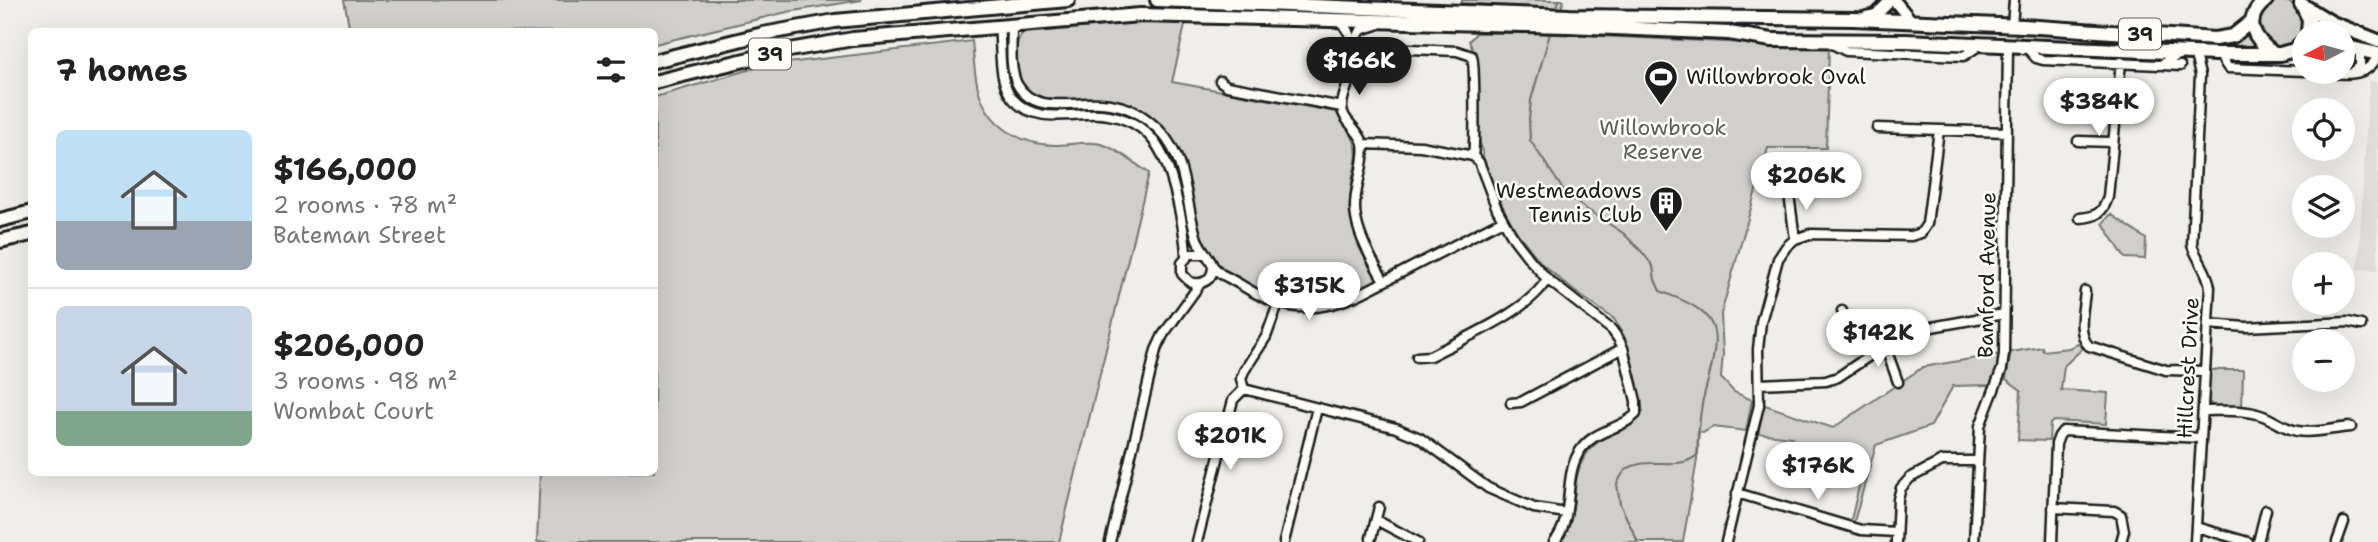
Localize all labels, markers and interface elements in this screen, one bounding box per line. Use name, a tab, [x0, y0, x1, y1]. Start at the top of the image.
road number: 39	[2119, 18, 2161, 50]
north arrow	[2292, 21, 2356, 84]
map controls	[2292, 21, 2355, 392]
road number: 39	[749, 38, 791, 70]
pin: $166K	[1310, 38, 1408, 97]
text: $166K	[1323, 45, 1396, 75]
text: 7 homes	[56, 50, 188, 91]
icon: filters	[592, 51, 630, 89]
sports icon: Willowbrook Oval	[1642, 58, 1680, 107]
place label: Willowbrook Oval	[1686, 63, 1867, 91]
pin: $384K	[2050, 78, 2148, 138]
text: $384K	[2059, 86, 2139, 116]
button: locate	[2292, 98, 2355, 161]
park label: Willowbrook Reserve	[1599, 114, 1727, 166]
text: $166,000	[273, 149, 417, 190]
pin: $206K	[1757, 152, 1855, 212]
icon: home	[112, 158, 196, 242]
text: $206K	[1767, 160, 1845, 190]
button: layers	[2292, 175, 2355, 238]
place label: Westmeadows Tennis Club	[1496, 177, 1642, 229]
building icon: Westmeadows Tennis Club	[1647, 184, 1685, 233]
text: 2 rooms · 78 m²	[273, 190, 457, 220]
street label: Bamford Avenue	[1972, 192, 2002, 358]
text: Bateman Street	[273, 220, 446, 250]
button: +	[2292, 252, 2355, 315]
pin: $315K	[1260, 262, 1358, 322]
text: $315K	[1273, 270, 1345, 300]
street label: Hillcrest Drive	[2170, 297, 2206, 439]
pin: $142K	[1829, 310, 1927, 369]
text: $142K	[1842, 317, 1914, 347]
text: $206,000	[273, 325, 425, 366]
button: −	[2292, 329, 2355, 392]
icon: home	[112, 334, 196, 418]
text: 3 rooms · 98 m²	[273, 366, 458, 396]
text: Wombat Court	[273, 396, 434, 426]
pin: $201K	[1181, 412, 1279, 472]
text: $201K	[1194, 420, 1266, 450]
pin: $176K	[1769, 442, 1867, 502]
text: $176K	[1782, 450, 1854, 480]

